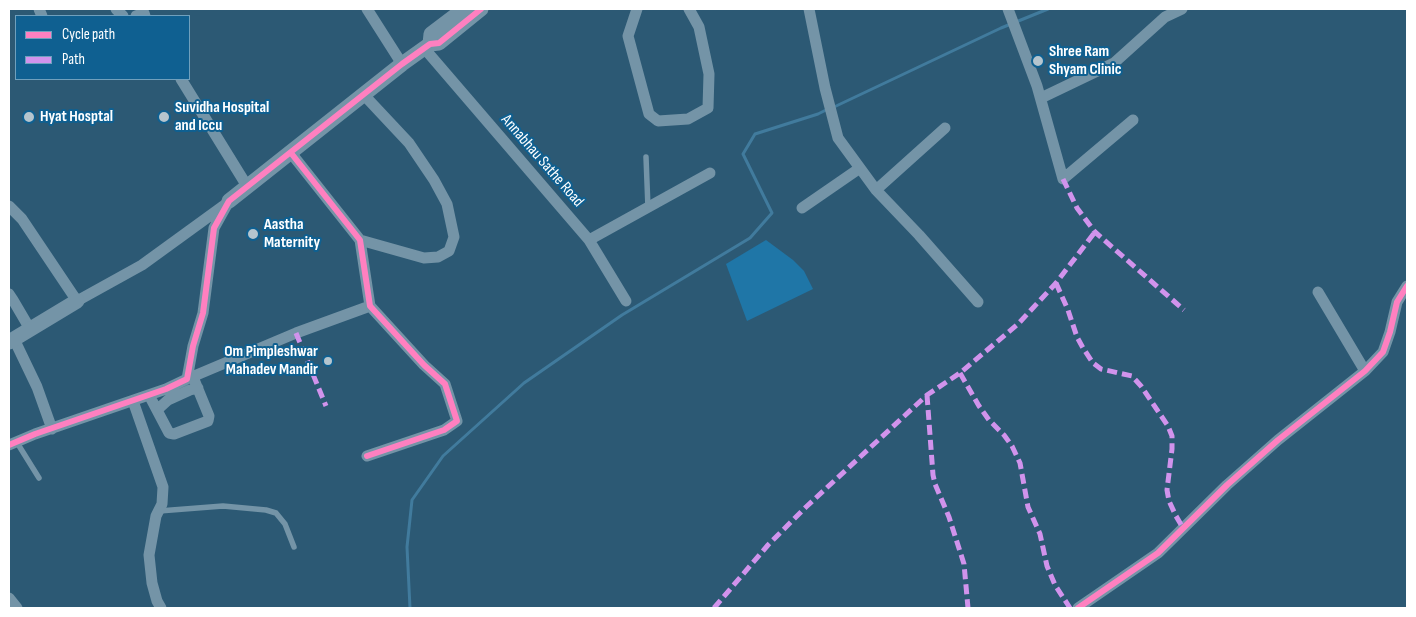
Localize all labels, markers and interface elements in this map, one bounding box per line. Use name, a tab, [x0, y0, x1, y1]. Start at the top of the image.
legend	[15, 15, 190, 80]
text: Cycle path	[62, 25, 115, 44]
place label: Shree Ram Shyam Clinic	[1049, 42, 1121, 80]
text: Path	[62, 50, 85, 69]
marker: Shree Ram Shyam Clinic	[1031, 54, 1045, 68]
place label: Suvidha Hospital and Iccu	[175, 98, 269, 136]
place label: Hyat Hosptal	[40, 107, 113, 127]
marker: Hyat Hosptal	[22, 110, 36, 124]
marker: Suvidha Hospital and Iccu	[157, 110, 171, 124]
street label: Annabhau Sathe Road	[497, 111, 587, 211]
place label: Aastha Maternity	[264, 215, 320, 253]
marker: Aastha Maternity	[246, 227, 260, 241]
place label: Om Pimpleshwar Mahadev Mandir	[224, 342, 318, 380]
marker: Om Pimpleshwar Mahadev Mandir	[322, 355, 334, 367]

